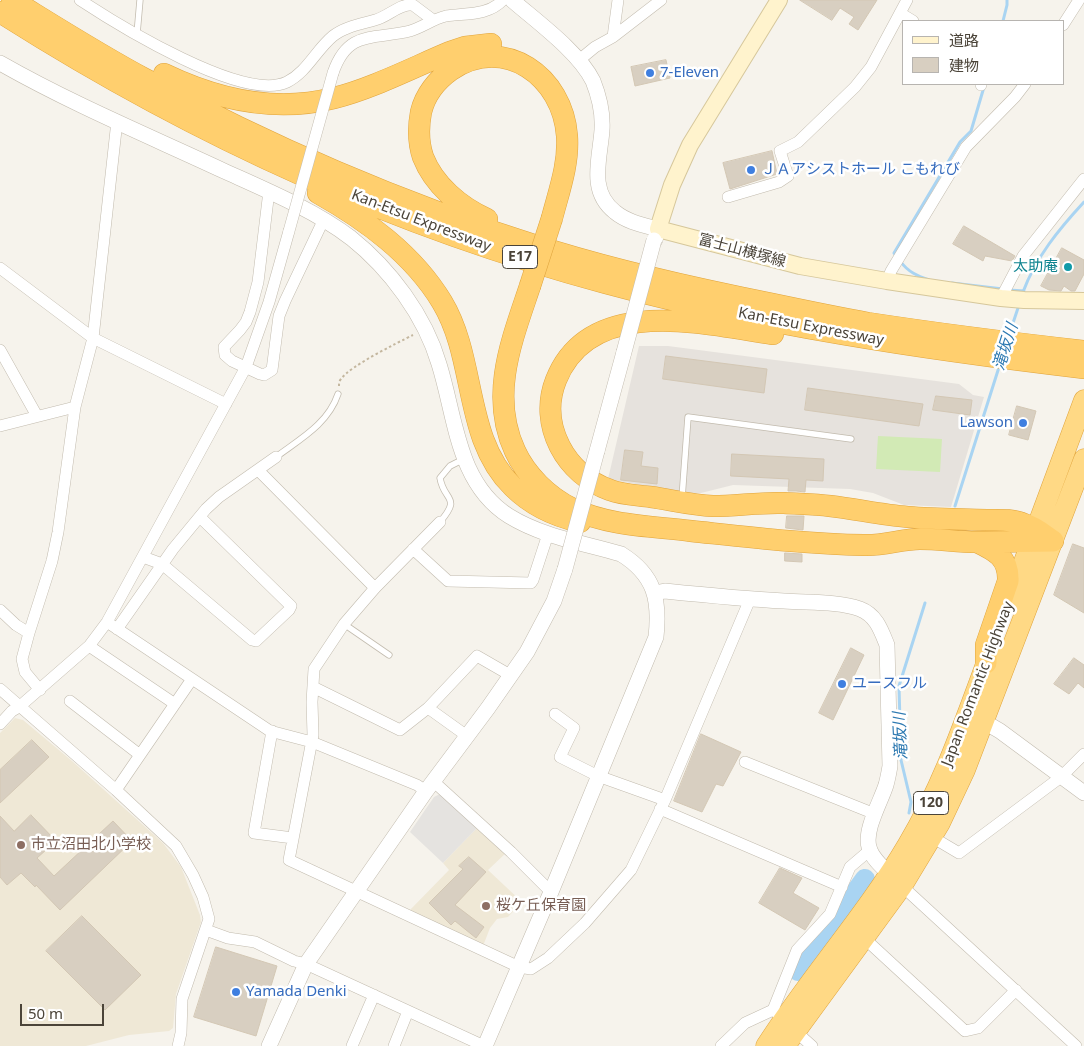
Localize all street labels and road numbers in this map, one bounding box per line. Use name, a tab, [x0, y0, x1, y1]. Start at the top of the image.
street label: Kan-Etsu Expressway	[349, 186, 493, 256]
street label: 富士山横塚線	[696, 231, 788, 271]
road number: E17	[502, 246, 538, 268]
street label: Kan-Etsu Expressway	[737, 304, 885, 350]
street label: Japan Romantic Highway	[938, 599, 1018, 769]
road number: 120	[914, 791, 948, 814]

